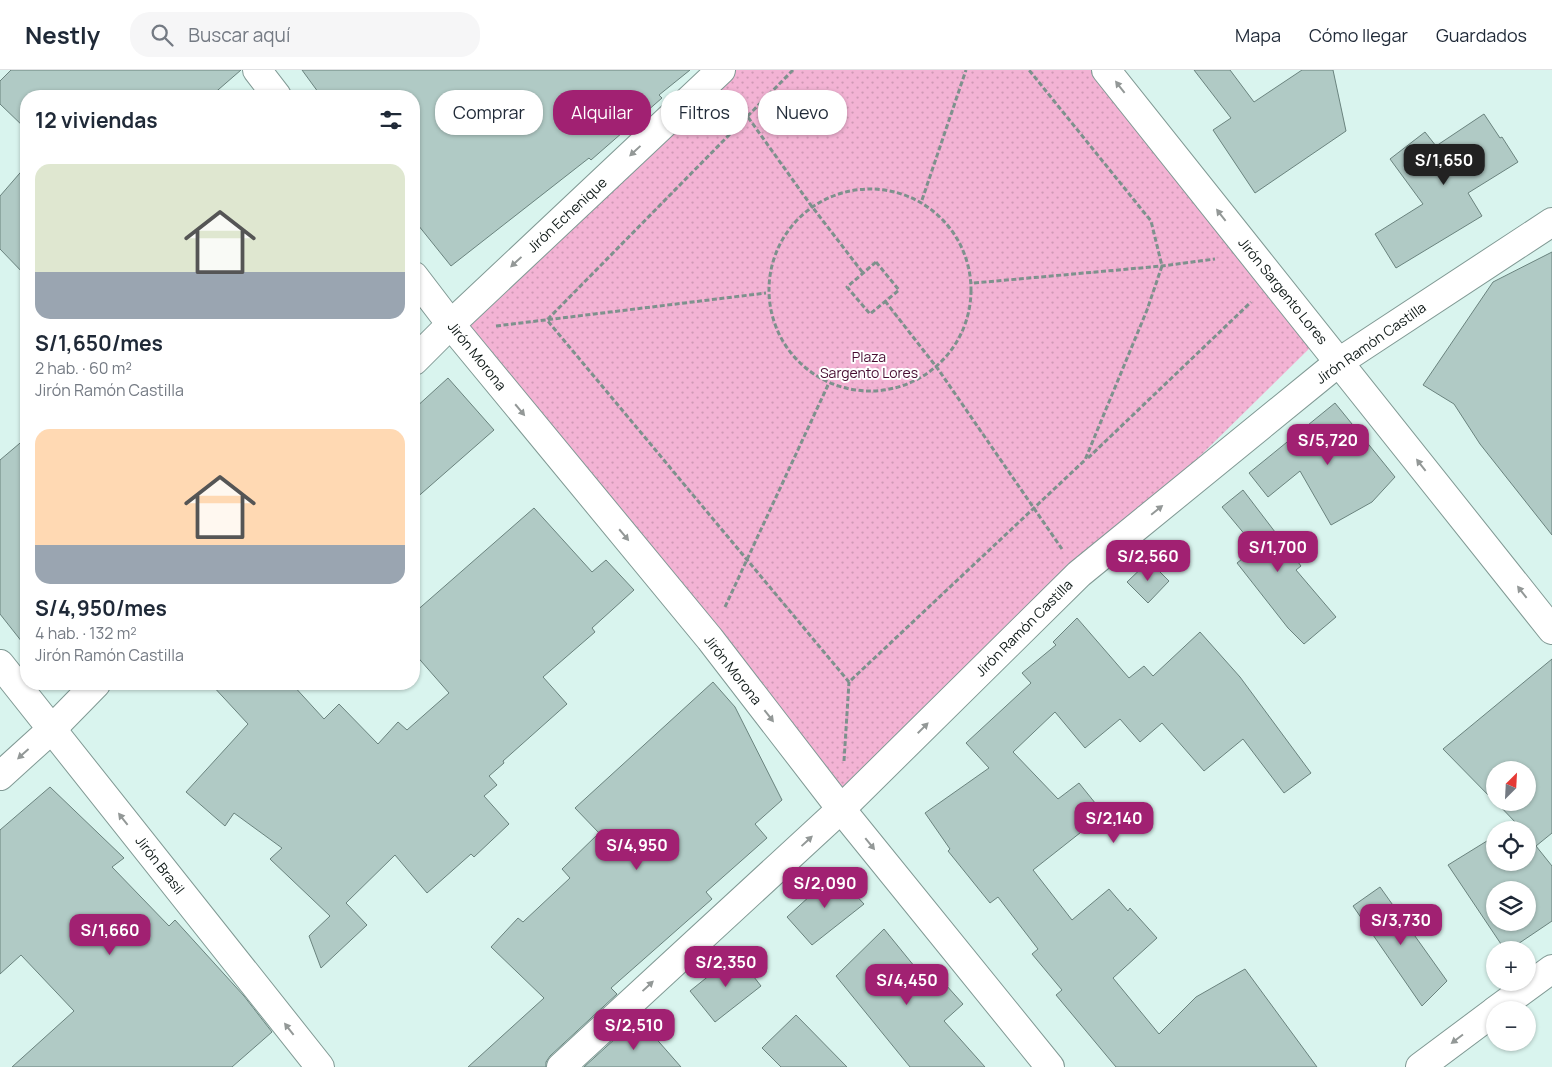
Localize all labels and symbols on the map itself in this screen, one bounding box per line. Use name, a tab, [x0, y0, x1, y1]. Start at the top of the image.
one-way arrow	[1115, 81, 1126, 94]
pin: S/1,650	[1398, 144, 1490, 186]
one-way arrow	[629, 145, 641, 157]
street label: Jirón Echenique	[523, 173, 611, 257]
one-way arrow	[1216, 209, 1227, 222]
street label: Jirón Sargento Lores	[1234, 233, 1332, 348]
one-way arrow	[510, 256, 522, 268]
street label: Jirón Ramón Castilla	[1312, 297, 1430, 388]
street label: Jirón Morona	[444, 317, 511, 394]
park label: Plaza Sargento Lores	[820, 347, 918, 382]
one-way arrow	[515, 403, 526, 416]
pin: S/5,720	[1282, 424, 1374, 466]
one-way arrow	[1415, 459, 1426, 472]
one-way arrow	[1151, 505, 1164, 516]
one-way arrow	[618, 528, 629, 541]
pin: S/1,700	[1232, 530, 1324, 573]
pin: S/2,560	[1102, 540, 1194, 582]
street label: Jirón Ramón Castilla	[971, 575, 1076, 680]
one-way arrow	[1516, 586, 1527, 599]
street label: Jirón Morona	[700, 631, 767, 708]
one-way arrow	[764, 709, 775, 722]
one-way arrow	[917, 722, 929, 734]
one-way arrow	[17, 749, 30, 760]
north arrow	[1486, 761, 1536, 811]
pin: S/2,140	[1068, 802, 1160, 844]
one-way arrow	[118, 813, 129, 826]
pin: S/4,950	[591, 828, 683, 871]
street label: Jirón Brasil	[132, 832, 189, 898]
one-way arrow	[800, 835, 812, 847]
one-way arrow	[864, 837, 875, 850]
pin: S/2,090	[779, 866, 871, 909]
pin: S/3,730	[1355, 904, 1447, 946]
pin: S/1,660	[64, 914, 156, 956]
pin: S/2,350	[680, 946, 772, 988]
pin: S/4,450	[861, 964, 953, 1006]
one-way arrow	[642, 981, 655, 992]
pin: S/2,510	[588, 1008, 680, 1051]
one-way arrow	[284, 1023, 295, 1036]
one-way arrow	[1450, 1034, 1464, 1044]

